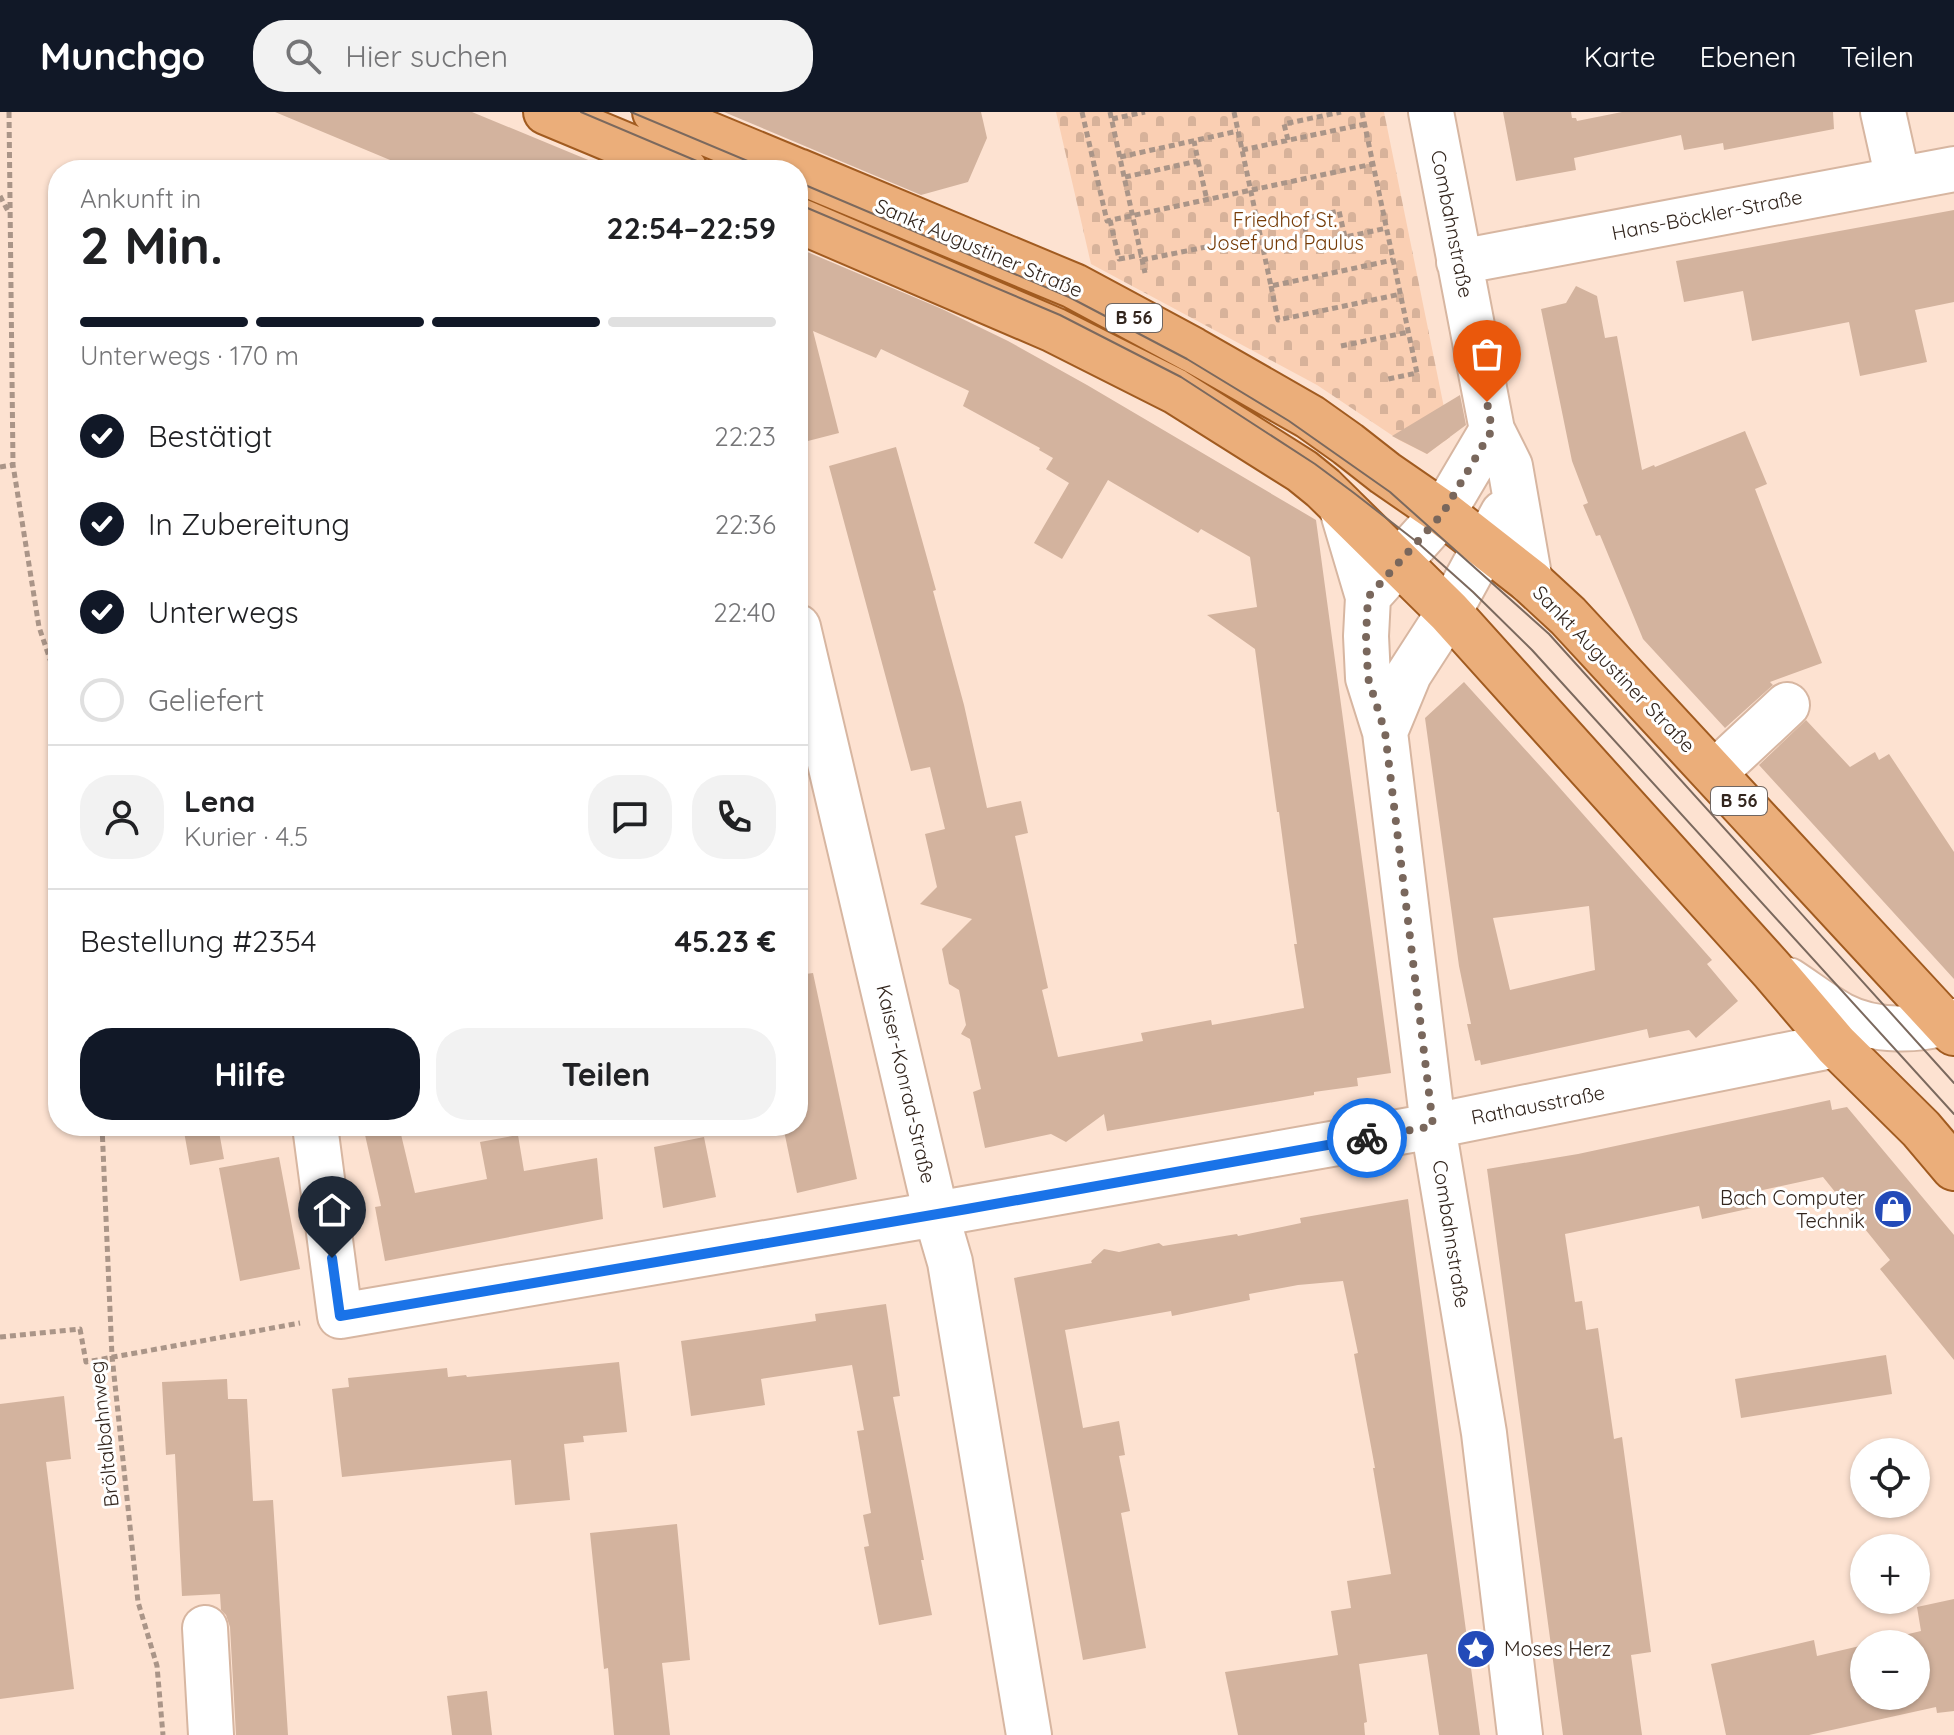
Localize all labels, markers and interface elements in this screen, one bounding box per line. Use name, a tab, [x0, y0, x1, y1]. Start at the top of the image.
search box	[253, 20, 813, 92]
text: Munchgo	[40, 32, 205, 80]
icon: search	[281, 34, 325, 78]
text: Hier suchen	[345, 37, 508, 75]
text: Karte	[1584, 39, 1656, 74]
text: Ebenen	[1700, 39, 1796, 74]
text: Teilen	[1840, 39, 1914, 74]
street label: Combahnstraße	[1426, 148, 1479, 300]
text: Ankunft in	[80, 182, 201, 215]
street label: Hans-Böckler-Straße	[1610, 184, 1804, 245]
street label: Sankt Augustiner Straße	[872, 192, 1087, 303]
park label: Friedhof St. Josef und Paulus	[1206, 207, 1364, 255]
text: 22:54–22:59	[607, 209, 776, 247]
text: 2 Min.	[80, 212, 223, 277]
road number: B 56	[1106, 304, 1162, 332]
pin	[1453, 320, 1521, 402]
icon: bag	[1465, 332, 1509, 376]
text: Unterwegs · 170 m	[80, 339, 299, 372]
icon: check	[80, 414, 124, 458]
text: Bestätigt	[148, 417, 272, 455]
text: 22:23	[714, 420, 776, 453]
icon: check	[80, 502, 124, 546]
text: In Zubereitung	[148, 505, 350, 543]
text: 22:36	[715, 508, 776, 541]
street label: Sankt Augustiner Straße	[1528, 580, 1701, 758]
icon: check	[80, 590, 124, 634]
text: Unterwegs	[148, 593, 299, 631]
text: 22:40	[713, 596, 776, 629]
text: Geliefert	[148, 681, 264, 719]
button: person	[80, 775, 164, 859]
button: chat	[588, 775, 672, 859]
button: phone	[692, 775, 776, 859]
text: Lena	[184, 782, 255, 820]
road number: B 56	[1711, 787, 1767, 815]
text: Kurier · 4.5	[184, 820, 308, 853]
text: Bestellung #2354	[80, 922, 317, 960]
text: 45.23 €	[674, 922, 776, 960]
street label: Kaiser-Konrad-Straße	[871, 982, 942, 1186]
button: Hilfe	[80, 1028, 420, 1120]
button: Teilen	[436, 1028, 776, 1120]
street label: Rathausstraße	[1469, 1079, 1607, 1130]
courier	[1327, 1098, 1407, 1178]
icon: bike	[1345, 1116, 1389, 1160]
street label: Combahnstraße	[1427, 1158, 1476, 1310]
pin	[298, 1176, 366, 1258]
place label: Bach Computer Technik	[1720, 1185, 1865, 1233]
icon: home	[310, 1188, 354, 1232]
shop icon: Bach Computer Technik	[1872, 1188, 1914, 1230]
street label: Bröltalbahnweg	[83, 1360, 124, 1508]
map controls	[1850, 1438, 1930, 1710]
button: locate	[1850, 1438, 1930, 1518]
button: +	[1850, 1534, 1930, 1614]
place icon: Moses Herz	[1455, 1628, 1497, 1670]
button: −	[1850, 1630, 1930, 1710]
place label: Moses Herz	[1504, 1636, 1611, 1661]

